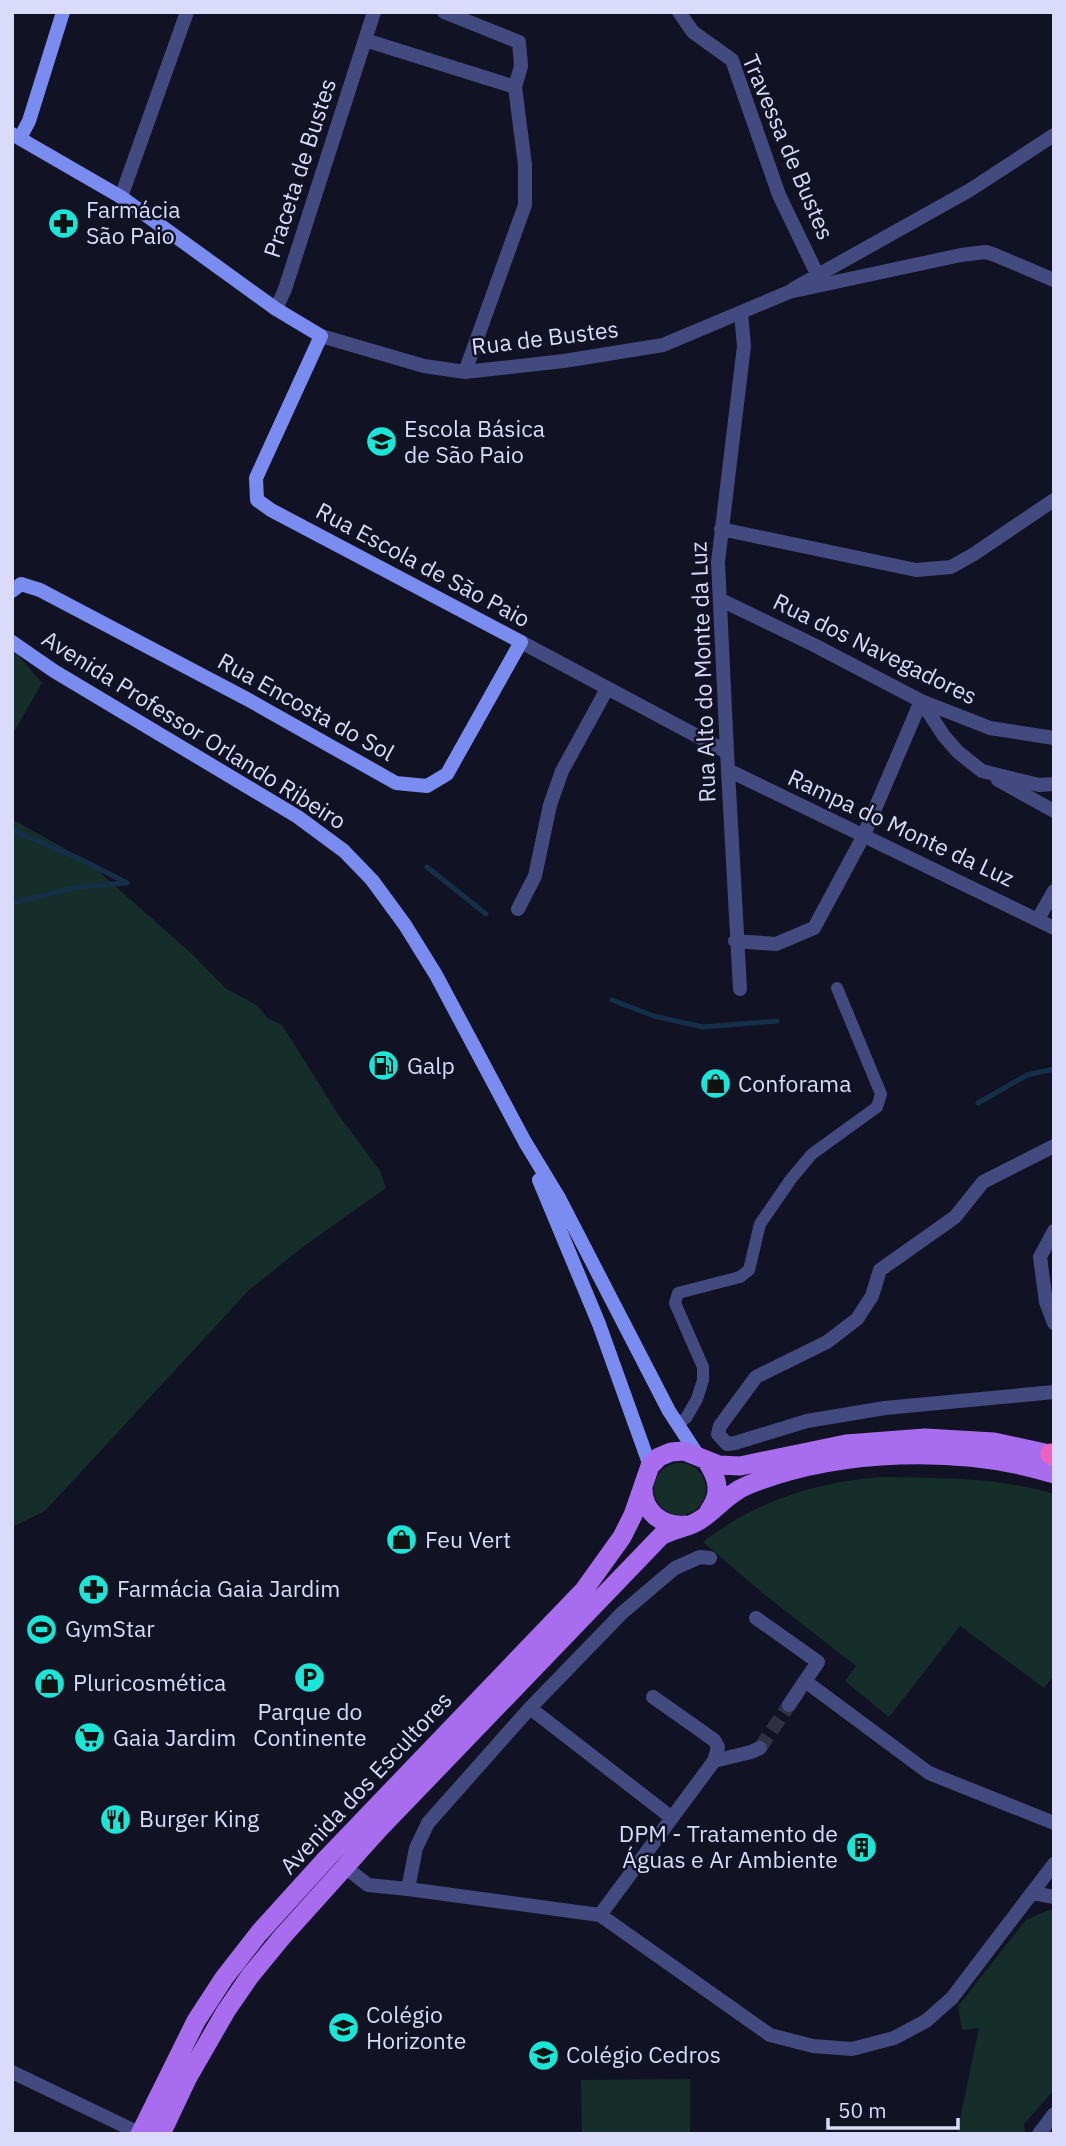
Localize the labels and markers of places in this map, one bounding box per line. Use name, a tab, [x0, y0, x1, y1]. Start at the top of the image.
place label: Farmácia São Paio	[86, 194, 181, 250]
pharmacy icon: Farmácia São Paio	[46, 206, 80, 240]
place label: Escola Básica de São Paio	[404, 413, 545, 469]
school or university icon: Escola Básica de São Paio	[364, 425, 398, 459]
fuel station icon: Galp	[367, 1049, 401, 1083]
place label: Galp	[407, 1050, 455, 1080]
shop icon: Conforama	[698, 1067, 732, 1101]
place label: Conforama	[738, 1068, 851, 1098]
shop icon: Feu Vert	[385, 1523, 419, 1557]
place label: Feu Vert	[425, 1524, 511, 1554]
pharmacy icon: Farmácia Gaia Jardim	[77, 1572, 111, 1606]
place label: Farmácia Gaia Jardim	[117, 1573, 340, 1603]
sports icon: GymStar	[25, 1612, 59, 1646]
place label: GymStar	[65, 1613, 155, 1643]
parking icon: Parque do Continente	[293, 1661, 327, 1695]
shop icon: Pluricosmética	[33, 1666, 67, 1700]
place label: Pluricosmética	[73, 1667, 226, 1697]
place label: Parque do Continente	[253, 1696, 367, 1752]
supermarket icon: Gaia Jardim	[73, 1721, 107, 1755]
place label: Gaia Jardim	[113, 1722, 236, 1752]
restaurant icon: Burger King	[99, 1802, 133, 1836]
place label: Burger King	[139, 1803, 259, 1833]
place label: DPM - Tratamento de Águas e Ar Ambiente	[619, 1818, 838, 1874]
building icon: DPM - Tratamento de Águas e Ar Ambiente	[844, 1830, 878, 1864]
place label: Colégio Horizonte	[366, 1999, 466, 2055]
school or university icon: Colégio Horizonte	[326, 2011, 360, 2045]
school or university icon: Colégio Cedros	[526, 2038, 560, 2072]
place label: Colégio Cedros	[566, 2039, 721, 2069]

